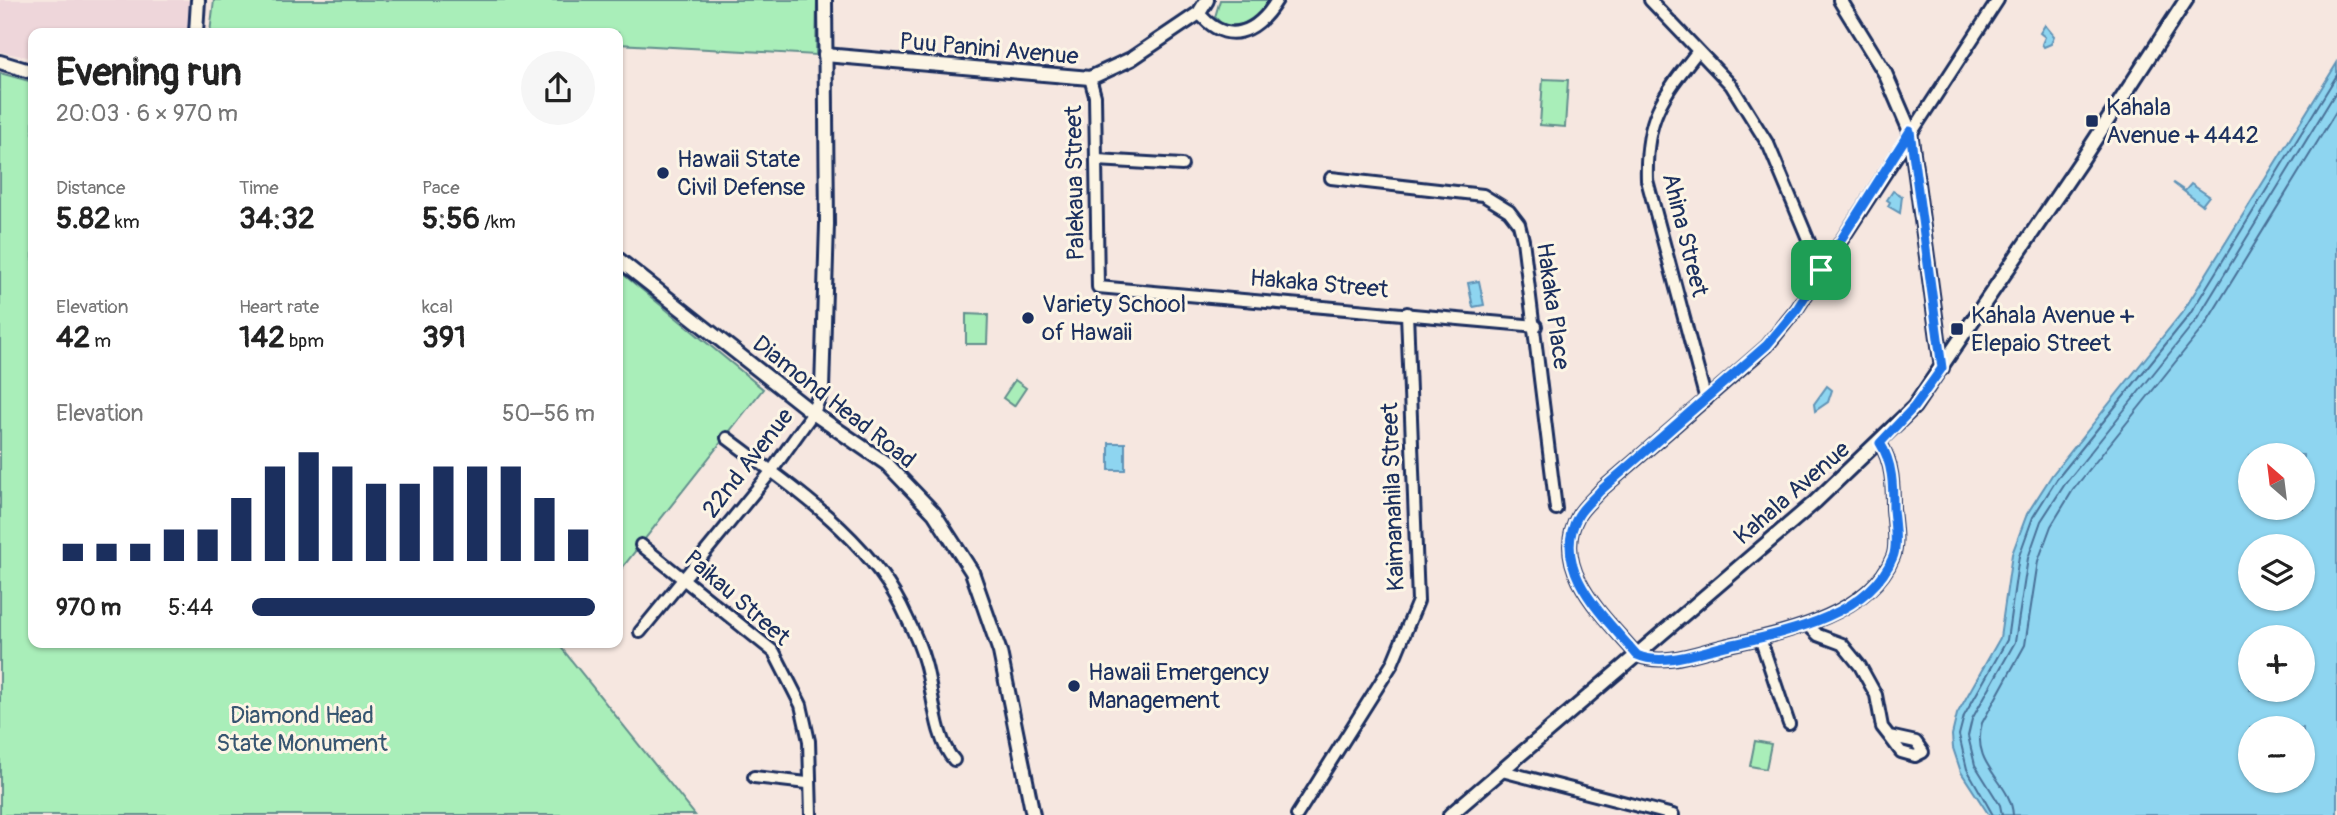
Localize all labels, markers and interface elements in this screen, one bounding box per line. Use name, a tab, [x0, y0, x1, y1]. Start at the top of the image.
street label: Puu Panini Avenue	[898, 27, 1080, 71]
text: Evening run	[56, 49, 242, 97]
button: share	[521, 51, 595, 125]
place label: Kahala Avenue + 4442	[2106, 93, 2259, 150]
text: 20:03 · 6 × 970 m	[56, 99, 238, 128]
street label: Palekaua Street	[1059, 105, 1091, 261]
marker: Kahala Avenue + 4442	[2084, 113, 2100, 129]
place label: Hawaii State Civil Defense	[677, 145, 805, 202]
marker: Hawaii State Civil Defense	[655, 165, 671, 181]
street label: Ahina Street	[1656, 170, 1714, 300]
text: Distance	[56, 176, 125, 200]
text: Time	[239, 176, 279, 200]
text: Pace	[422, 176, 460, 200]
text: 5.82	[56, 200, 111, 237]
text: 34:32	[239, 200, 315, 237]
text: 5:56	[422, 200, 480, 237]
text: km	[111, 210, 140, 234]
text: /km	[480, 210, 516, 234]
pin	[1791, 240, 1851, 300]
street label: Hakaka Place	[1530, 241, 1576, 372]
icon: arrive	[1802, 251, 1840, 289]
street label: Hakaka Street	[1249, 263, 1390, 305]
place label: Variety School of Hawaii	[1042, 290, 1186, 347]
text: Elevation	[56, 295, 128, 319]
text: Heart rate	[239, 295, 319, 319]
text: kcal	[422, 295, 453, 319]
place label: Kahala Avenue + Elepaio Street	[1971, 301, 2135, 358]
marker: Variety School of Hawaii	[1020, 310, 1036, 326]
text: 42	[56, 319, 90, 356]
text: 142	[239, 319, 285, 356]
text: 391	[422, 319, 466, 356]
marker: Kahala Avenue + Elepaio Street	[1949, 321, 1965, 337]
text: m	[90, 329, 111, 353]
text: bpm	[285, 329, 324, 353]
street label: Diamond Head Road	[747, 329, 921, 475]
text: Elevation	[56, 399, 144, 428]
text: 50–56 m	[502, 399, 595, 428]
street label: 22nd Avenue	[696, 402, 800, 524]
street label: Kaimanahila Street	[1375, 402, 1411, 592]
street label: Kahala Avenue	[1728, 435, 1856, 551]
north arrow	[2238, 443, 2315, 520]
map controls	[2238, 443, 2315, 793]
button: layers	[2238, 534, 2315, 611]
street label: Paikau Street	[678, 544, 796, 652]
text: 970 m	[56, 593, 121, 622]
text: 5:44	[168, 593, 213, 622]
button: +	[2238, 625, 2315, 702]
place label: Hawaii Emergency Management	[1088, 658, 1269, 715]
marker: Hawaii Emergency Management	[1066, 678, 1082, 694]
park label: Diamond Head State Monument	[216, 701, 388, 758]
button: −	[2238, 716, 2315, 793]

